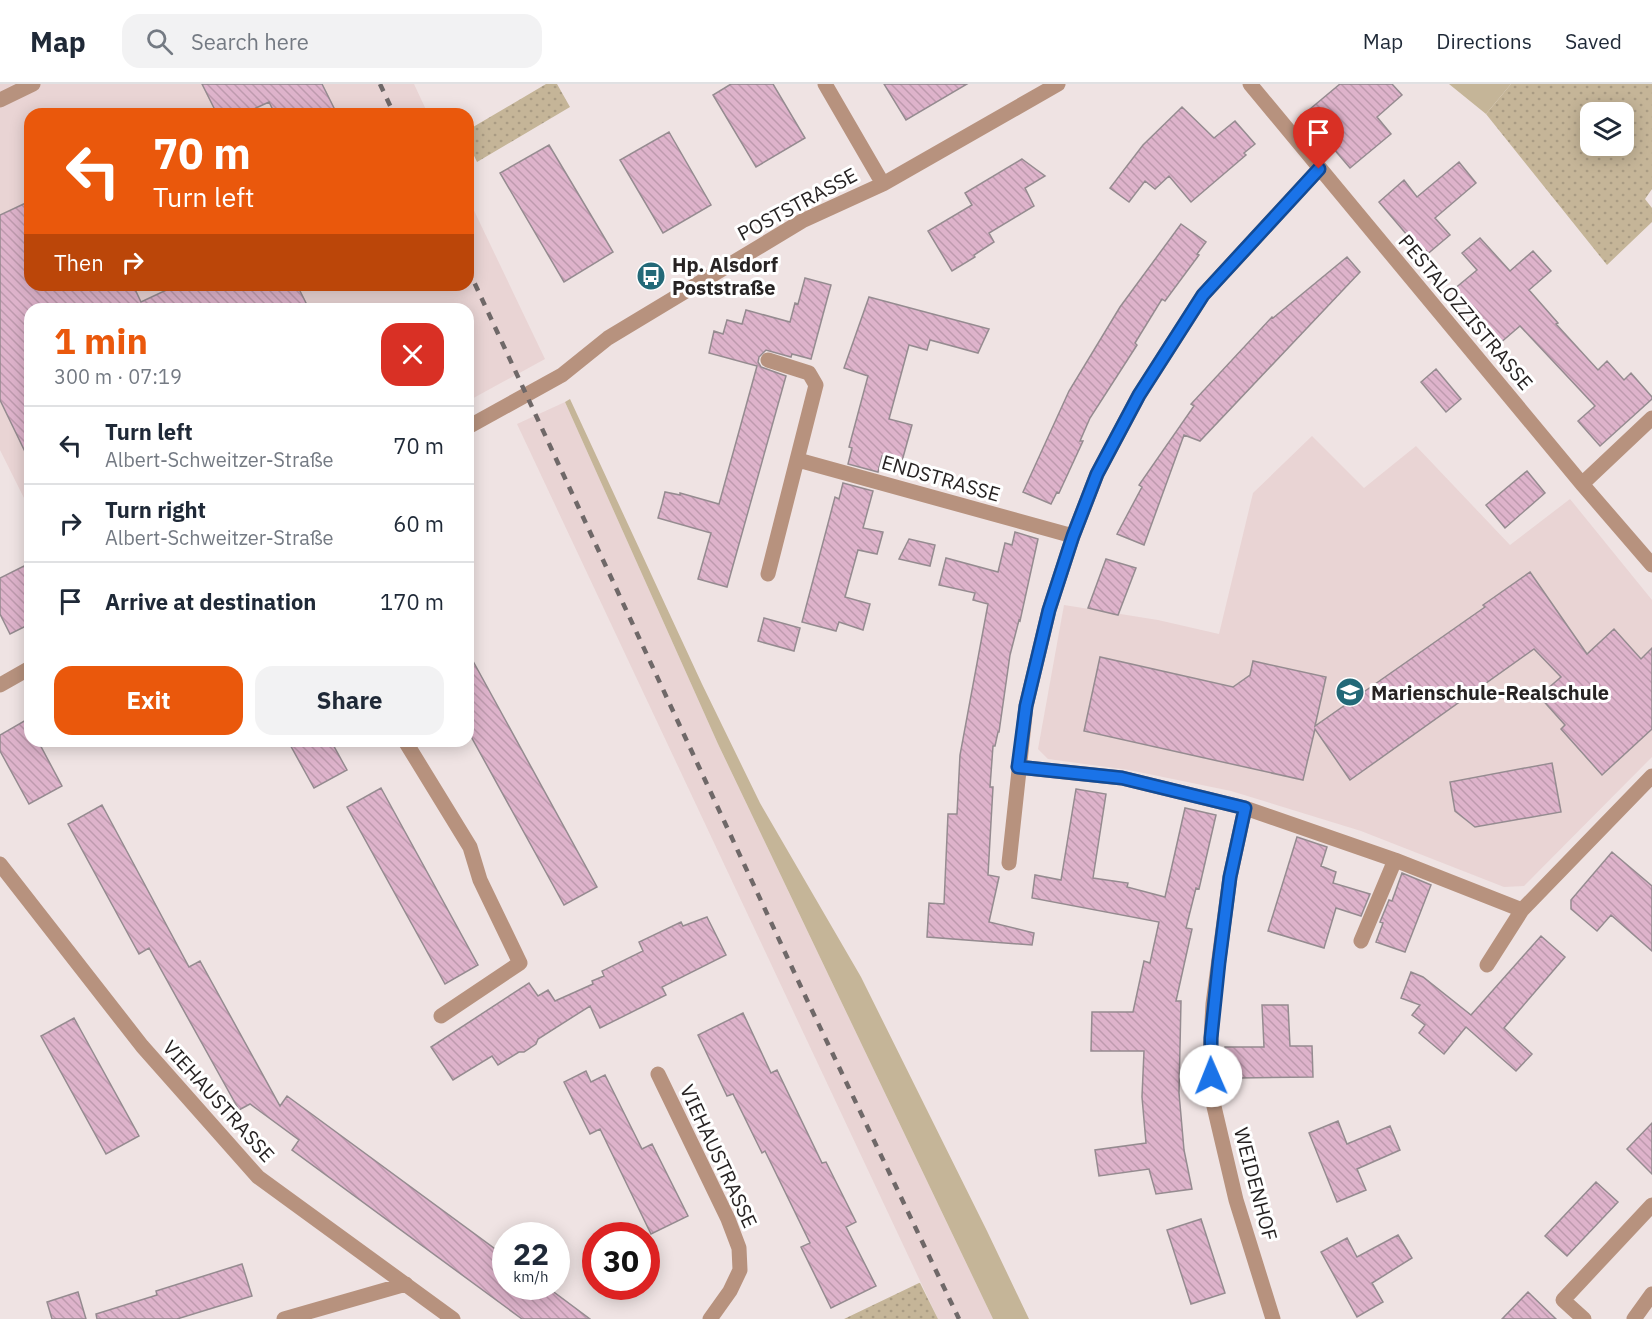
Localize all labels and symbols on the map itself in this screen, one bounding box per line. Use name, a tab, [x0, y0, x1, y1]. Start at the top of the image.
pin	[1293, 107, 1344, 169]
street label: POSTSTRASSE	[732, 161, 862, 247]
street label: PESTALOZZISTRASSE	[1393, 228, 1539, 396]
place label: Hp. Alsdorf Poststraße	[672, 251, 778, 301]
bus stop icon: Hp. Alsdorf Poststraße	[635, 260, 667, 292]
street label: ENDSTRASSE	[878, 448, 1004, 508]
school or university icon: Marienschule-Realschule	[1334, 676, 1366, 708]
place label: Marienschule-Realschule	[1371, 679, 1609, 706]
street label: VIEHAUSTRASSE	[157, 1034, 281, 1168]
position arrow	[1179, 1044, 1243, 1108]
street label: VIEHAUSTRASSE	[674, 1080, 764, 1232]
street label: WEIDENHOF	[1228, 1124, 1284, 1244]
speed limit sign: 30	[582, 1222, 660, 1300]

